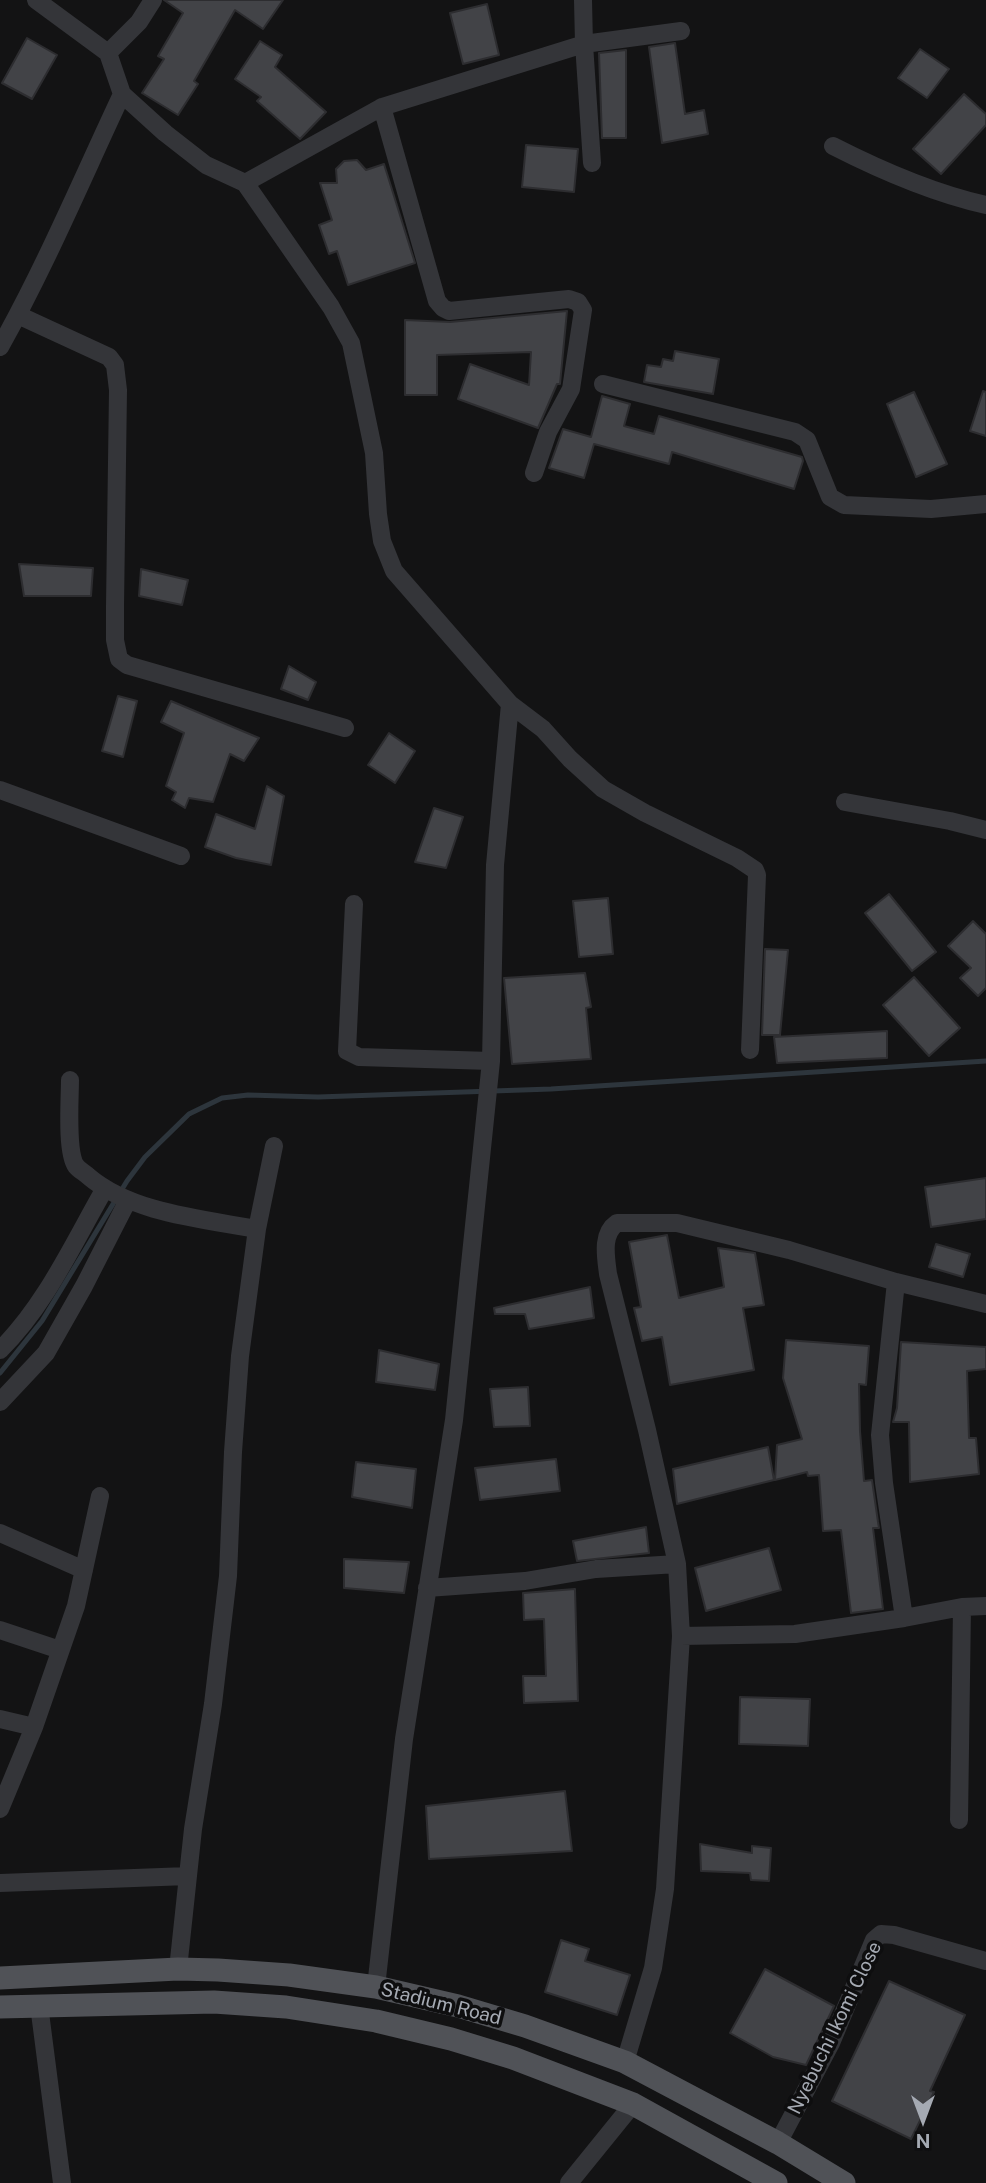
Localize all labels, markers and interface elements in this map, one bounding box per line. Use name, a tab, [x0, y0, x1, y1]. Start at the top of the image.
street label: Nyebuchi Ikomi Close	[783, 1938, 887, 2118]
street label: Stadium Road	[378, 1978, 504, 2030]
north arrow	[888, 2085, 958, 2155]
text: N	[916, 2130, 930, 2152]

